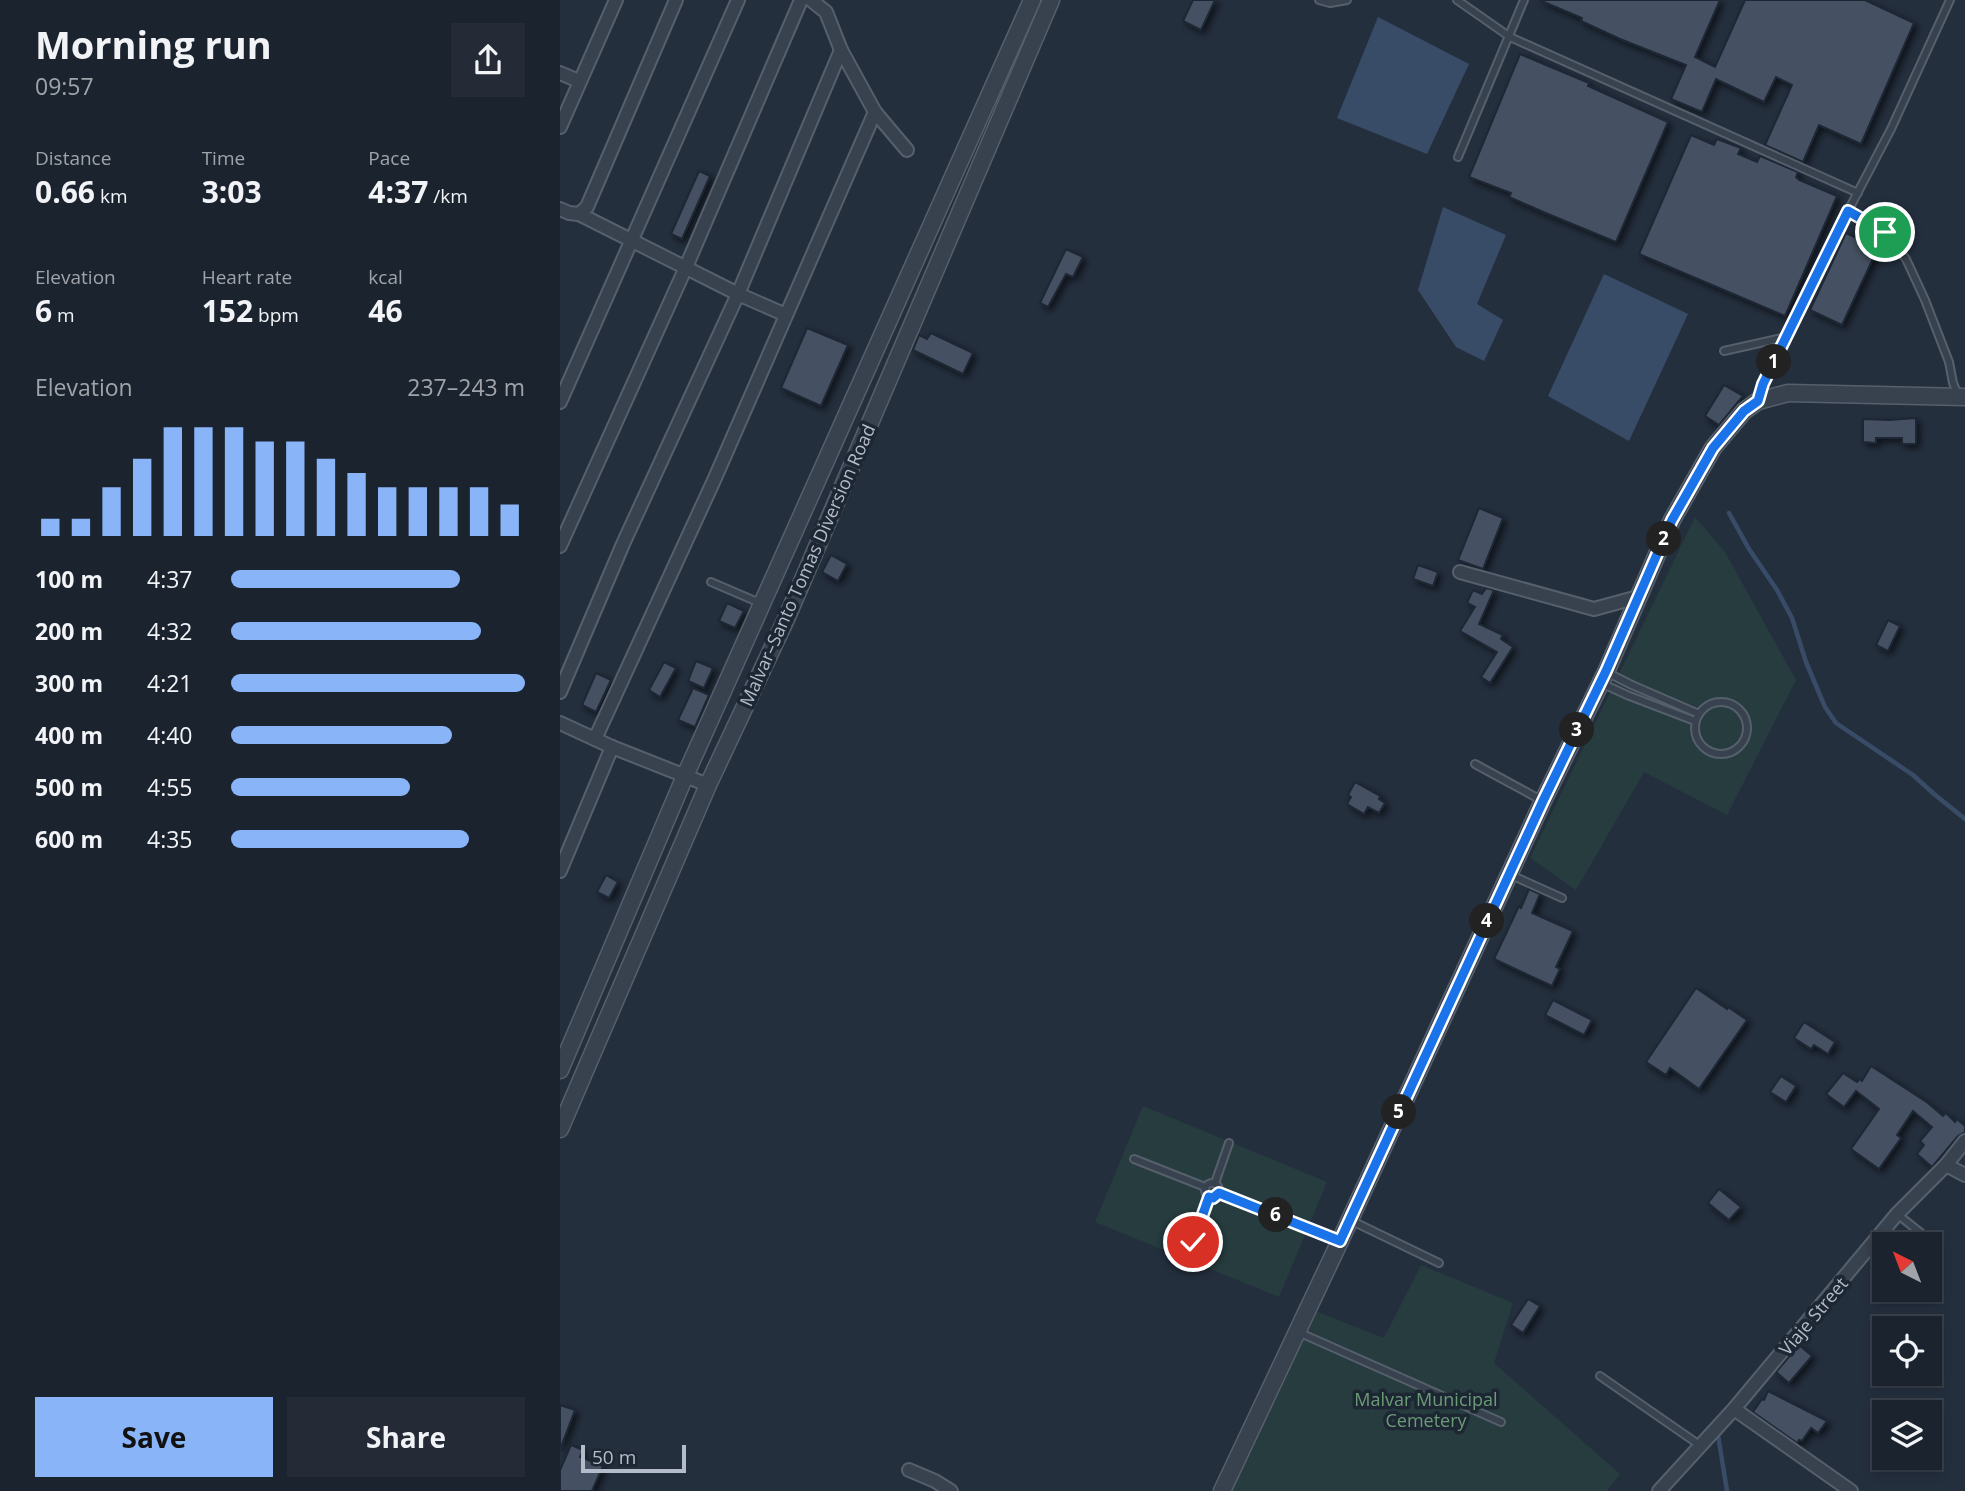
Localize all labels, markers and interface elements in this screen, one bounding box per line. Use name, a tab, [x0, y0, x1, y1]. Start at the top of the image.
text: Morning run	[35, 18, 272, 70]
button: share	[451, 23, 525, 97]
text: 09:57	[35, 70, 94, 102]
text: Distance	[35, 145, 111, 171]
text: Time	[202, 145, 245, 171]
text: Pace	[368, 145, 410, 171]
text: 0.66	[35, 171, 95, 212]
text: 3:03	[202, 171, 262, 212]
text: 4:37	[368, 171, 428, 212]
text: km	[95, 183, 128, 209]
text: /km	[428, 183, 468, 209]
pin	[1855, 202, 1915, 262]
icon: arrive	[1866, 213, 1904, 251]
text: Elevation	[35, 264, 116, 290]
text: Heart rate	[202, 264, 292, 290]
text: kcal	[368, 264, 403, 290]
text: 6	[35, 290, 52, 331]
text: 152	[202, 290, 253, 331]
text: 46	[368, 290, 403, 331]
text: m	[52, 302, 75, 328]
text: bpm	[253, 302, 299, 328]
pin: 1	[1756, 344, 1792, 380]
text: 1	[1768, 348, 1779, 374]
text: Elevation	[35, 371, 133, 403]
text: 237–243 m	[407, 371, 525, 403]
street label: Malvar–Santo Tomas Diversion Road	[734, 420, 880, 710]
pin: 2	[1646, 522, 1682, 556]
text: 2	[1658, 525, 1669, 551]
text: 100 m	[35, 563, 103, 595]
text: 4:37	[147, 563, 193, 595]
text: 200 m	[35, 615, 103, 647]
text: 4:32	[147, 615, 193, 647]
text: 300 m	[35, 667, 103, 699]
text: 4:21	[147, 667, 193, 699]
pin: 3	[1560, 712, 1594, 748]
text: 3	[1571, 716, 1582, 742]
text: 400 m	[35, 719, 103, 751]
text: 4:40	[147, 719, 193, 751]
text: 500 m	[35, 771, 103, 803]
text: 4:55	[147, 771, 193, 803]
text: 600 m	[35, 823, 103, 855]
text: 4:35	[147, 823, 193, 855]
pin: 4	[1469, 904, 1504, 939]
text: 4	[1481, 907, 1492, 933]
pin: 5	[1382, 1094, 1416, 1130]
text: 5	[1393, 1098, 1404, 1124]
pin: 6	[1258, 1198, 1294, 1232]
text: 6	[1270, 1201, 1281, 1227]
pin	[1163, 1212, 1223, 1272]
icon: check	[1174, 1223, 1212, 1261]
north arrow	[1872, 1232, 1942, 1302]
map controls	[1872, 1232, 1942, 1470]
street label: Viaje Street	[1773, 1272, 1853, 1360]
button: locate	[1872, 1316, 1942, 1386]
park label: Malvar Municipal Cemetery	[1354, 1387, 1498, 1432]
button: Save	[35, 1397, 273, 1477]
button: Share	[287, 1397, 525, 1477]
button: layers	[1872, 1400, 1942, 1470]
scale bar	[581, 1442, 686, 1474]
text: 50 m	[592, 1444, 636, 1470]

